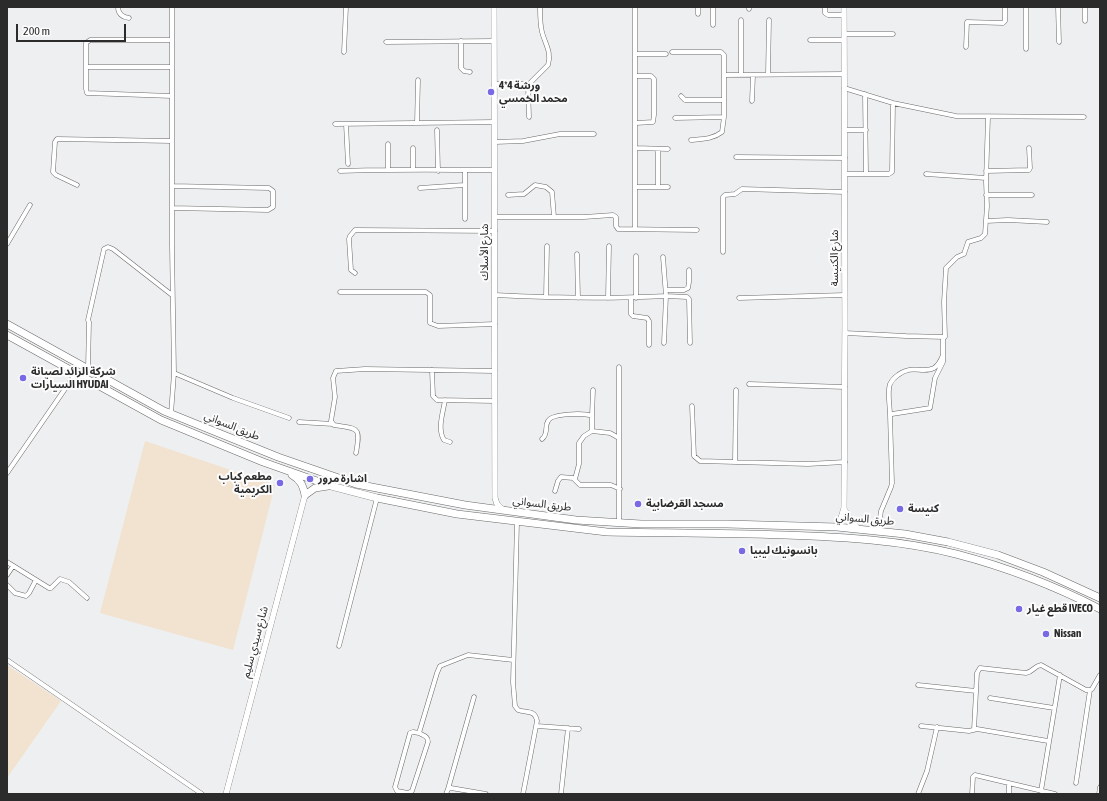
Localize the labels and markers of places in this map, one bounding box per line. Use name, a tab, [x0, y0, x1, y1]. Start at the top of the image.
place label: 4*4 ورشة محمد الخمسي	[499, 79, 568, 105]
marker: 4*4 ورشة محمد الخمسي	[486, 87, 496, 97]
place label: شركة الرائد لصيانة السيارات HYUDAI	[31, 365, 116, 391]
marker: شركة الرائد لصيانة السيارات HYUDAI	[18, 373, 28, 383]
place label: مطعم كباب الكريمية	[218, 470, 272, 496]
place label: اشارة مرور	[318, 472, 367, 486]
marker: اشارة مرور	[305, 474, 315, 484]
marker: مطعم كباب الكريمية	[275, 478, 285, 488]
place label: مسجد القرضابية	[646, 497, 724, 511]
marker: مسجد القرضابية	[633, 499, 643, 509]
place label: كنيسة	[908, 502, 939, 516]
marker: كنيسة	[895, 504, 905, 514]
place label: بانسونيك ليبيا	[750, 544, 818, 558]
marker: بانسونيك ليبيا	[737, 546, 747, 556]
place label: قطع غيار IVECO	[1027, 602, 1093, 616]
marker: قطع غيار IVECO	[1014, 604, 1024, 614]
place label: Nissan	[1054, 627, 1081, 641]
marker: Nissan	[1041, 629, 1051, 639]

